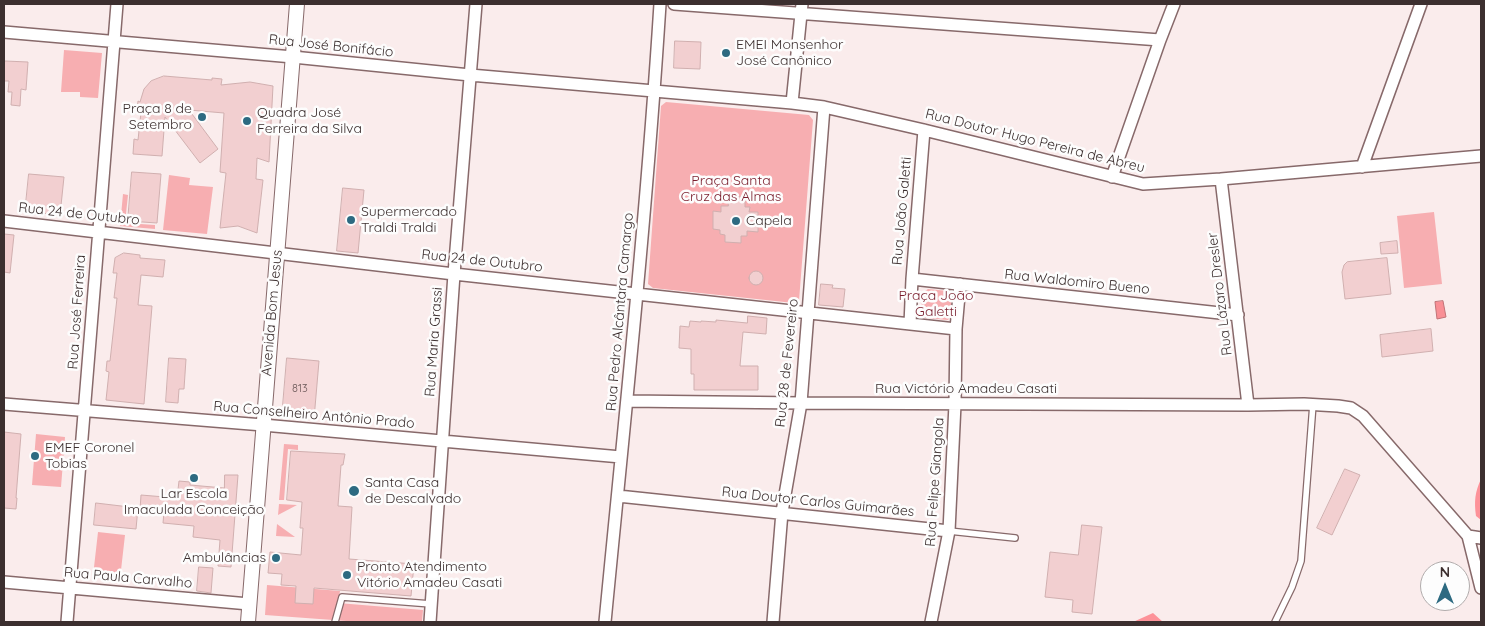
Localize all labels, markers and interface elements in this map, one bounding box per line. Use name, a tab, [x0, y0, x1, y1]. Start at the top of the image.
street label: Rua José Bonifácio	[268, 31, 394, 61]
place label: EMEI Monsenhor José Canônico	[736, 37, 843, 70]
marker: EMEI Monsenhor José Canônico	[720, 47, 732, 59]
place label: Praça 8 de Setembro	[123, 101, 192, 134]
place label: Quadra José Ferreira da Silva	[257, 105, 362, 138]
street label: Rua Doutor Hugo Pereira de Abreu	[924, 106, 1146, 176]
marker: Praça 8 de Setembro	[196, 111, 208, 123]
marker: Quadra José Ferreira da Silva	[241, 115, 253, 127]
street label: Rua João Galetti	[889, 156, 915, 266]
park label: Praça Santa Cruz das Almas	[681, 173, 781, 206]
street label: Rua 24 de Outubro	[18, 199, 140, 229]
place label: Supermercado Traldi Traldi	[361, 204, 457, 236]
street label: Rua Pedro Alcântara Camargo	[603, 212, 637, 412]
place label: Capela	[746, 213, 792, 229]
marker: Supermercado Traldi Traldi	[345, 214, 357, 226]
marker: Capela	[730, 215, 742, 227]
street label: Rua Lázaro Dresler	[1204, 231, 1236, 357]
street label: Rua 24 de Outubro	[421, 246, 543, 276]
street label: Avenida Bom Jesus	[258, 249, 286, 377]
street label: Rua José Ferreira	[65, 254, 89, 370]
street label: Rua Waldomiro Bueno	[1003, 266, 1151, 298]
street label: Rua Maria Grassi	[422, 287, 446, 397]
park label: Praça João Galetti	[898, 288, 974, 321]
street label: Rua 28 de Fevereiro	[772, 298, 802, 428]
street label: Rua Victório Amadeu Casati	[875, 381, 1057, 397]
house number: 813	[292, 382, 308, 396]
street label: Rua Conselheiro Antônio Prado	[213, 398, 415, 432]
street label: Rua Felipe Giangola	[922, 417, 948, 547]
place label: EMEF Coronel Tobias	[45, 440, 135, 472]
marker: EMEF Coronel Tobias	[29, 450, 41, 462]
marker: Lar Escola Imaculada Conceição	[188, 472, 200, 484]
place label: Santa Casa de Descalvado	[365, 475, 461, 508]
marker: Santa Casa de Descalvado	[347, 484, 361, 498]
street label: Rua Doutor Carlos Guimarães	[721, 484, 915, 520]
place label: Lar Escola Imaculada Conceição	[124, 486, 264, 518]
place label: Ambulâncias	[183, 550, 266, 566]
marker: Ambulâncias	[270, 552, 282, 564]
place label: Pronto Atendimento Vitório Amadeu Casati	[357, 559, 502, 592]
north arrow	[1420, 561, 1470, 611]
text: N	[1440, 563, 1450, 581]
street label: Rua Paula Carvalho	[63, 564, 193, 592]
marker: Pronto Atendimento Vitório Amadeu Casati	[341, 569, 353, 581]

